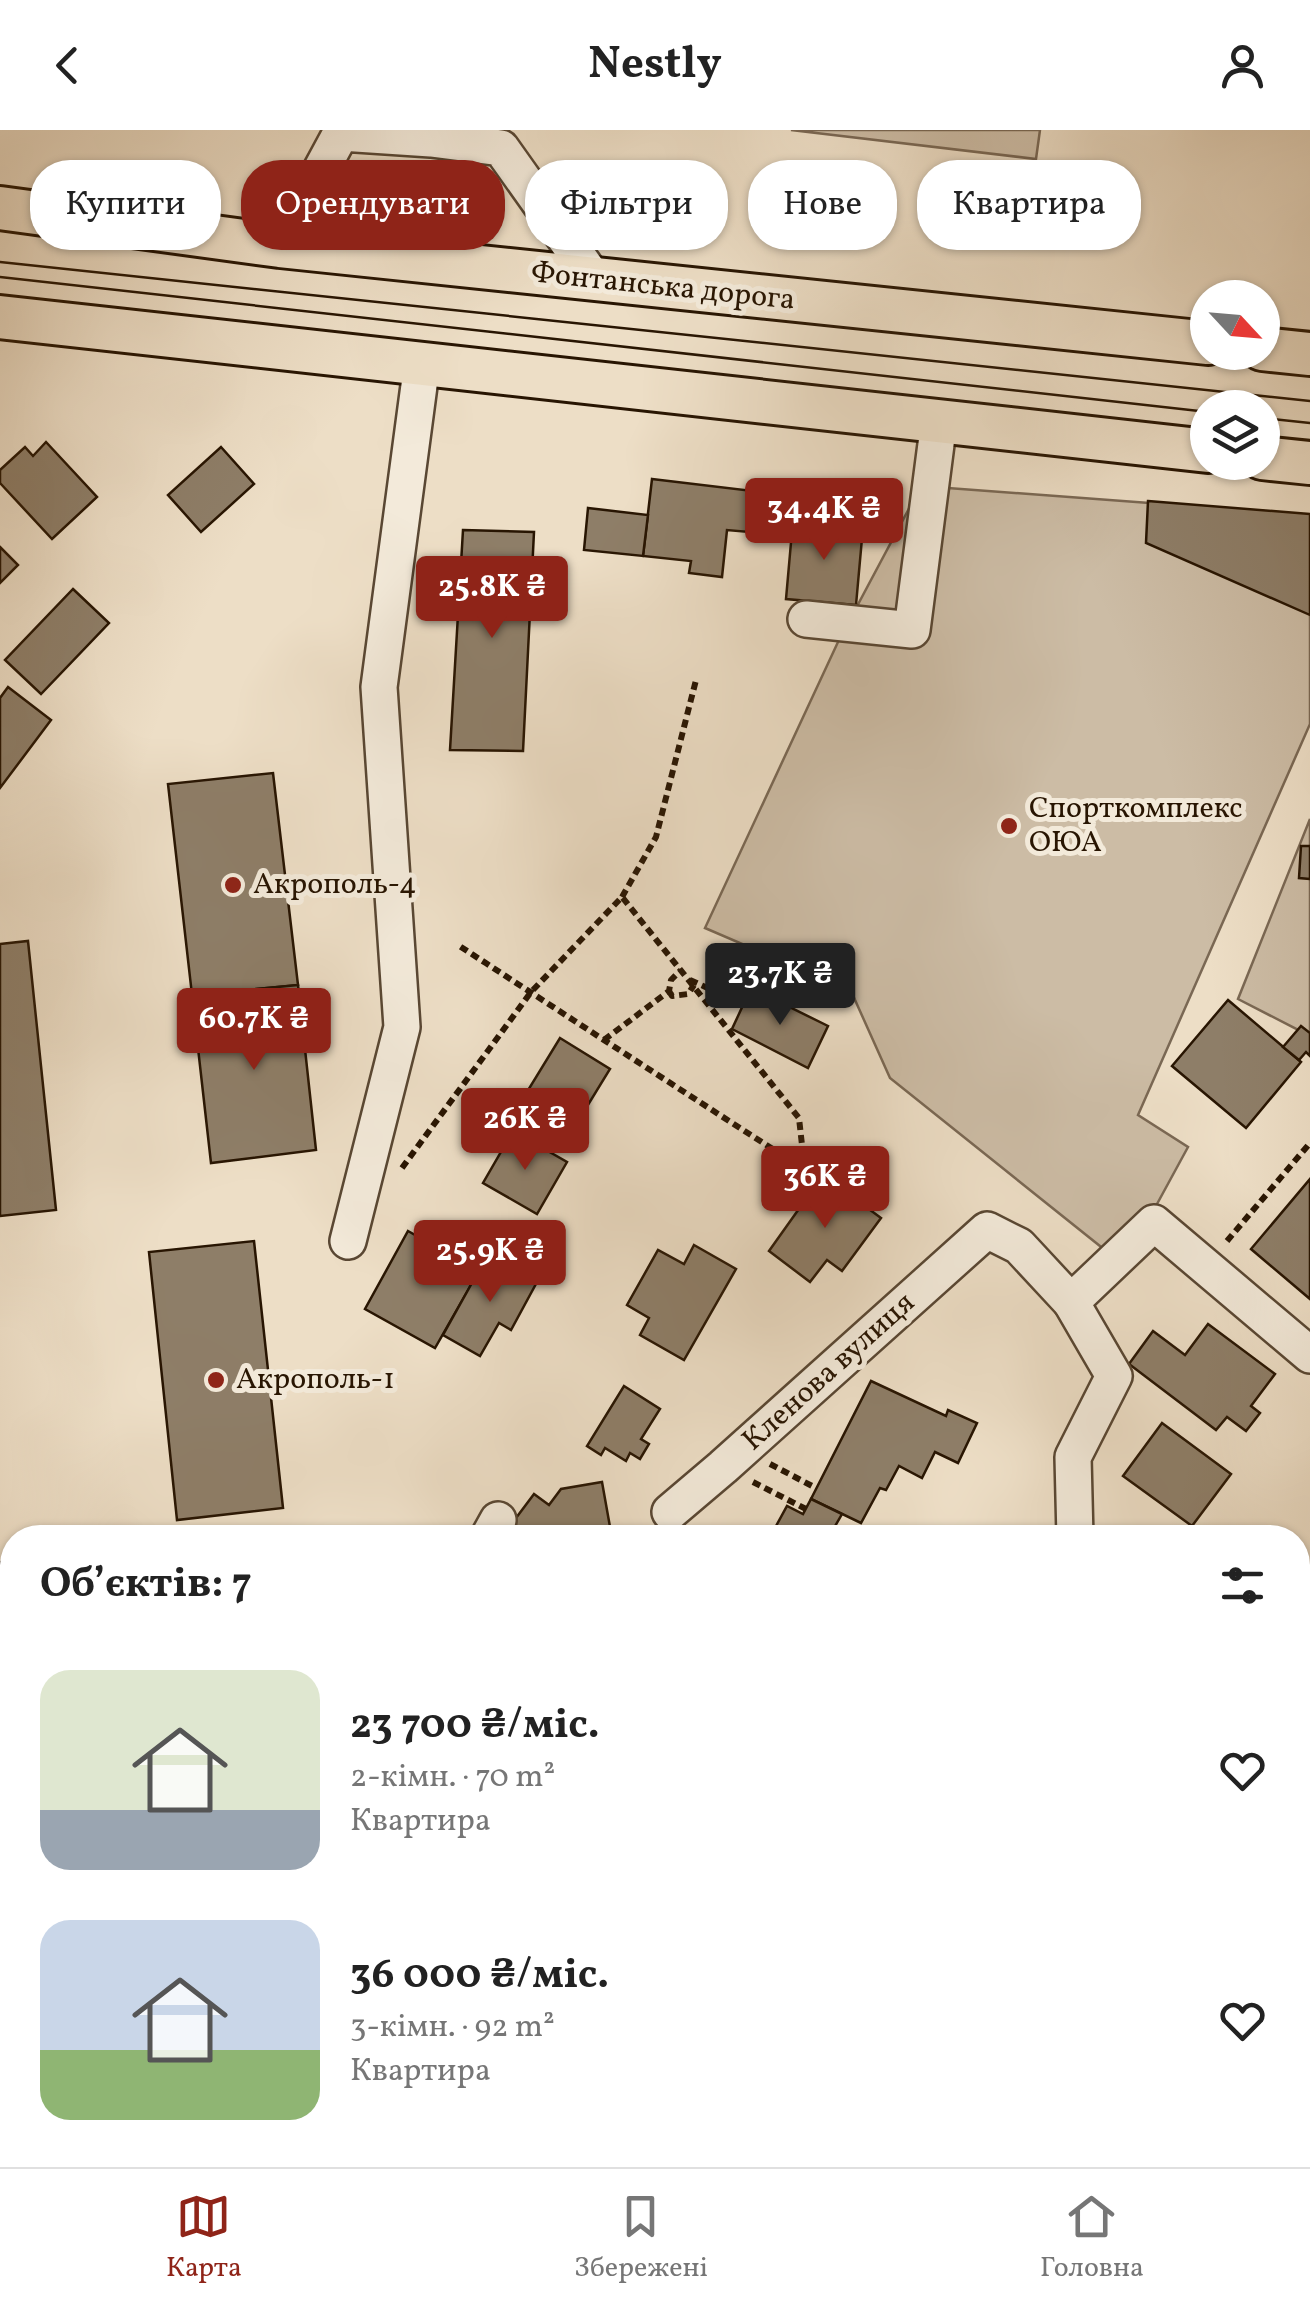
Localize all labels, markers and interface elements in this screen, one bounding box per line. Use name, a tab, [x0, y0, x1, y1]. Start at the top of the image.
text: Nestly	[588, 34, 722, 97]
icon: back	[40, 38, 95, 93]
icon: person	[1215, 38, 1270, 93]
chip: Купити	[30, 160, 221, 250]
chip: Орендувати	[241, 160, 505, 250]
chip: Фільтри	[525, 160, 728, 250]
chip: Нове	[748, 160, 897, 250]
chip: Квартира	[917, 160, 1141, 250]
street label: Фонтанська дорога	[529, 252, 797, 322]
north arrow	[1190, 280, 1280, 370]
map controls	[1190, 280, 1280, 480]
button: layers	[1190, 390, 1280, 480]
pin: 34.4K ₴	[732, 478, 916, 563]
text: 34.4K ₴	[767, 488, 881, 532]
pin: 25.8K ₴	[400, 556, 584, 641]
text: 25.8K ₴	[438, 566, 546, 610]
place label: Спорткомплекс ОЮА	[1029, 788, 1243, 864]
marker: Спорткомплекс ОЮА	[998, 815, 1020, 837]
place label: Акрополь-4	[253, 864, 417, 906]
marker: Акрополь-4	[222, 874, 244, 896]
pin: 23.7K ₴	[688, 943, 872, 1028]
text: 23.7K ₴	[727, 953, 833, 997]
pin: 60.7K ₴	[162, 988, 346, 1073]
text: 60.7K ₴	[199, 998, 309, 1042]
pin: 26K ₴	[455, 1088, 595, 1173]
text: 26K ₴	[483, 1098, 567, 1142]
pin: 36K ₴	[755, 1146, 895, 1231]
text: 36K ₴	[783, 1156, 867, 1200]
pin: 25.9K ₴	[398, 1220, 582, 1305]
text: 25.9K ₴	[436, 1230, 544, 1274]
street label: Кленова вулиця	[733, 1283, 925, 1461]
place label: Акрополь-1	[236, 1359, 395, 1401]
marker: Акрополь-1	[205, 1369, 227, 1391]
text: Об’єктів: 7	[40, 1556, 252, 1615]
icon: filters	[1215, 1558, 1270, 1613]
text: 23 700 ₴/міс.	[350, 1697, 600, 1756]
icon: home	[120, 1710, 240, 1830]
icon: heart	[1215, 1743, 1270, 1798]
text: 2-кімн. · 70 m²	[350, 1756, 555, 1800]
text: Квартира	[350, 1800, 491, 1844]
text: 36 000 ₴/міс.	[350, 1947, 609, 2006]
icon: home	[120, 1960, 240, 2080]
icon: heart	[1215, 1993, 1270, 2048]
text: 3-кімн. · 92 m²	[350, 2006, 555, 2050]
text: Квартира	[350, 2050, 491, 2094]
tab: Карта	[166, 2189, 242, 2288]
tab: Збережені	[574, 2189, 708, 2288]
tab: Головна	[1040, 2189, 1144, 2288]

